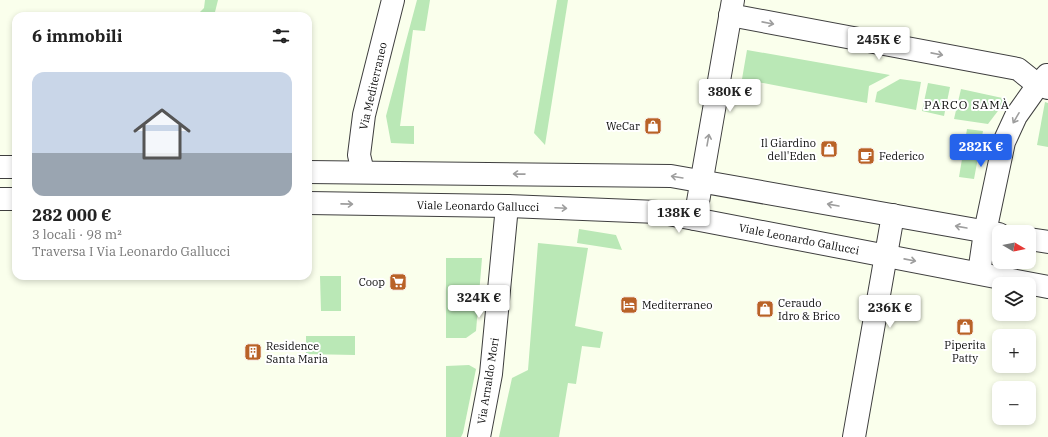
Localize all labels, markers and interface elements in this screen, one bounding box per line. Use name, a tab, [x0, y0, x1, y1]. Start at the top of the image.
one-way arrow	[761, 19, 774, 27]
text: 6 immobili	[32, 25, 122, 47]
icon: filters	[270, 25, 292, 47]
pin: 245K €	[846, 27, 912, 61]
text: 245K €	[857, 31, 901, 48]
street label: Via Mediterraneo	[356, 41, 390, 131]
one-way arrow	[930, 50, 943, 58]
pin: 380K €	[697, 79, 763, 113]
text: 380K €	[708, 83, 752, 100]
district label: PARCO SAMÀ	[924, 97, 1010, 112]
icon: home	[126, 98, 198, 170]
one-way arrow	[1012, 111, 1019, 123]
shop icon: WeCar	[643, 116, 663, 136]
place label: WeCar	[606, 119, 640, 133]
one-way arrow	[705, 134, 713, 147]
pin: 282K €	[948, 134, 1014, 168]
place label: Il Giardino dell'Eden	[761, 136, 816, 163]
text: 282K €	[959, 138, 1003, 155]
shop icon: Il Giardino dell'Eden	[819, 139, 839, 159]
cafe icon: Federico	[856, 146, 876, 166]
place label: Federico	[879, 149, 924, 163]
one-way arrow	[513, 170, 526, 178]
one-way arrow	[671, 173, 684, 181]
street label: Viale Leonardo Gallucci	[417, 198, 540, 214]
one-way arrow	[340, 200, 353, 208]
pin: 138K €	[646, 200, 712, 234]
one-way arrow	[826, 200, 839, 208]
text: 282 000 €	[32, 204, 112, 226]
one-way arrow	[554, 204, 567, 212]
text: 138K €	[657, 204, 701, 221]
street label: Viale Leonardo Gallucci	[738, 220, 861, 258]
one-way arrow	[954, 223, 967, 231]
north arrow	[992, 225, 1036, 269]
map controls	[992, 225, 1036, 425]
text: 3 locali · 98 m²	[32, 226, 122, 243]
text: Traversa I Via Leonardo Gallucci	[32, 243, 230, 260]
one-way arrow	[904, 256, 917, 264]
supermarket icon: Coop	[388, 272, 408, 292]
place label: Coop	[359, 275, 385, 289]
button: layers	[992, 277, 1036, 321]
pin: 324K €	[446, 285, 512, 319]
text: 324K €	[457, 289, 501, 306]
hotel icon: Mediterraneo	[619, 295, 639, 315]
pin: 236K €	[857, 295, 923, 329]
place label: Ceraudo Idro & Brico	[778, 296, 840, 323]
place label: Mediterraneo	[642, 298, 712, 312]
shop icon: Ceraudo Idro & Brico	[755, 299, 775, 319]
text: 236K €	[868, 299, 912, 316]
shop icon: Piperita Patty	[955, 317, 975, 337]
button: +	[992, 329, 1036, 373]
street label: Via Arnaldo Mori	[474, 336, 502, 425]
place label: Piperita Patty	[944, 338, 986, 365]
place label: Residence Santa Maria	[266, 339, 328, 366]
building icon: Residence Santa Maria	[243, 342, 263, 362]
button: −	[992, 381, 1036, 425]

